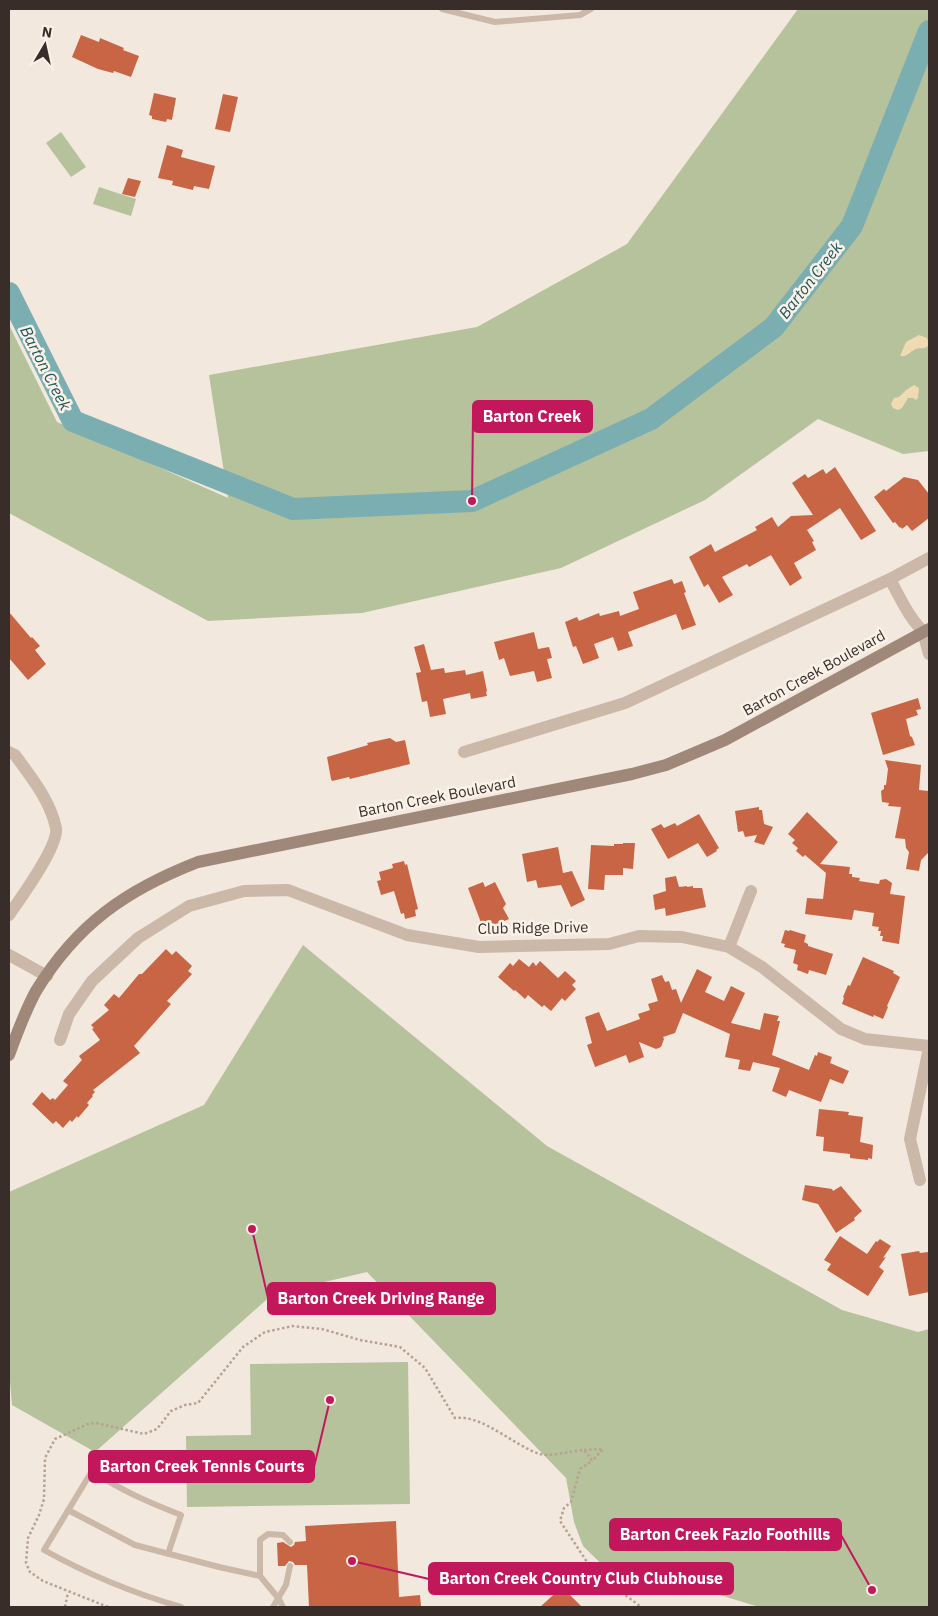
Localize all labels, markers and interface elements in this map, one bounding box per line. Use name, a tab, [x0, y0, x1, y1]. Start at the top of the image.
north arrow	[20, 20, 70, 70]
text: N	[41, 22, 53, 42]
water label: Barton Creek	[774, 237, 847, 322]
water label: Barton Creek	[16, 323, 76, 414]
callout: Barton Creek	[473, 401, 592, 432]
text: Barton Creek	[483, 406, 582, 426]
street label: Barton Creek Boulevard	[739, 625, 888, 720]
street label: Barton Creek Boulevard	[357, 772, 517, 821]
street label: Club Ridge Drive	[478, 917, 588, 938]
callout: Barton Creek Driving Range	[268, 1283, 495, 1314]
text: Barton Creek Driving Range	[277, 1288, 485, 1308]
callout: Barton Creek Tennis Courts	[89, 1451, 314, 1482]
text: Barton Creek Tennis Courts	[100, 1456, 304, 1476]
callout: Barton Creek Fazio Foothills	[610, 1519, 841, 1550]
text: Barton Creek Fazio Foothills	[620, 1524, 830, 1544]
callout: Barton Creek Country Club Clubhouse	[429, 1563, 733, 1594]
text: Barton Creek Country Club Clubhouse	[439, 1568, 723, 1588]

